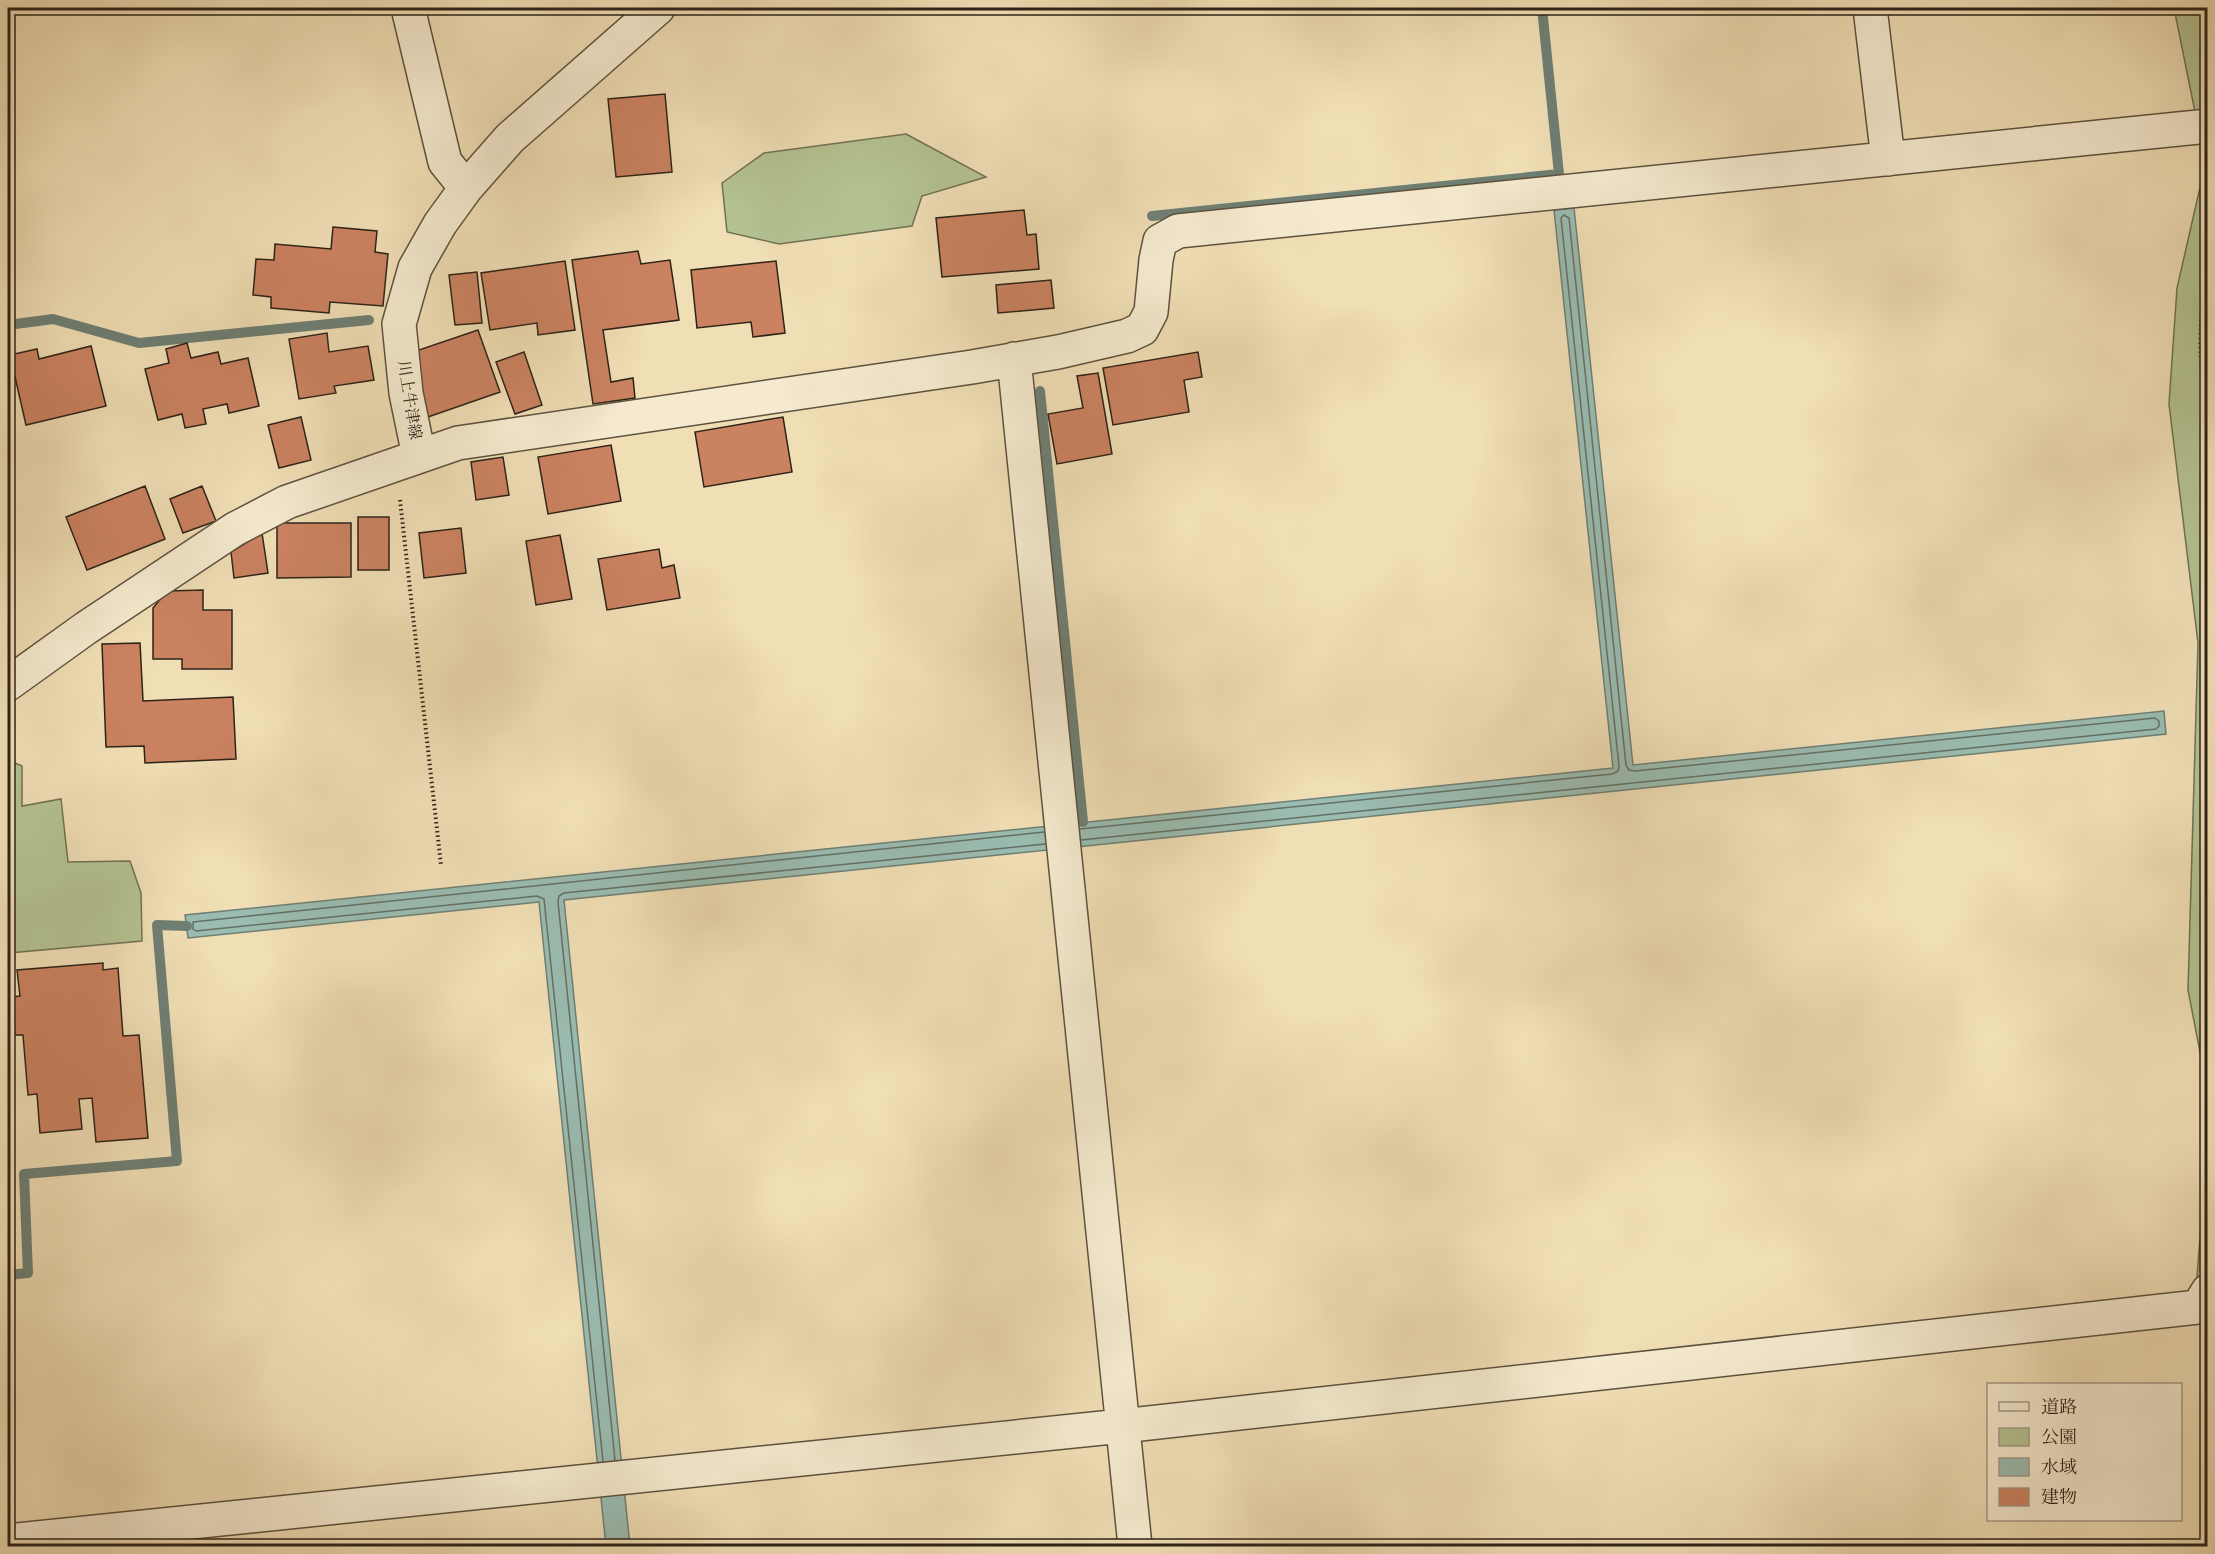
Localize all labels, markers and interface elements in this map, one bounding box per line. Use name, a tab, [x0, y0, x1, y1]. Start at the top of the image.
street label: 川上牛津線	[394, 359, 426, 441]
legend	[1987, 1383, 2182, 1521]
text: 道路	[2041, 1397, 2077, 1418]
text: 公園	[2041, 1427, 2077, 1448]
text: 水域	[2041, 1457, 2077, 1478]
text: 建物	[2041, 1487, 2077, 1508]

